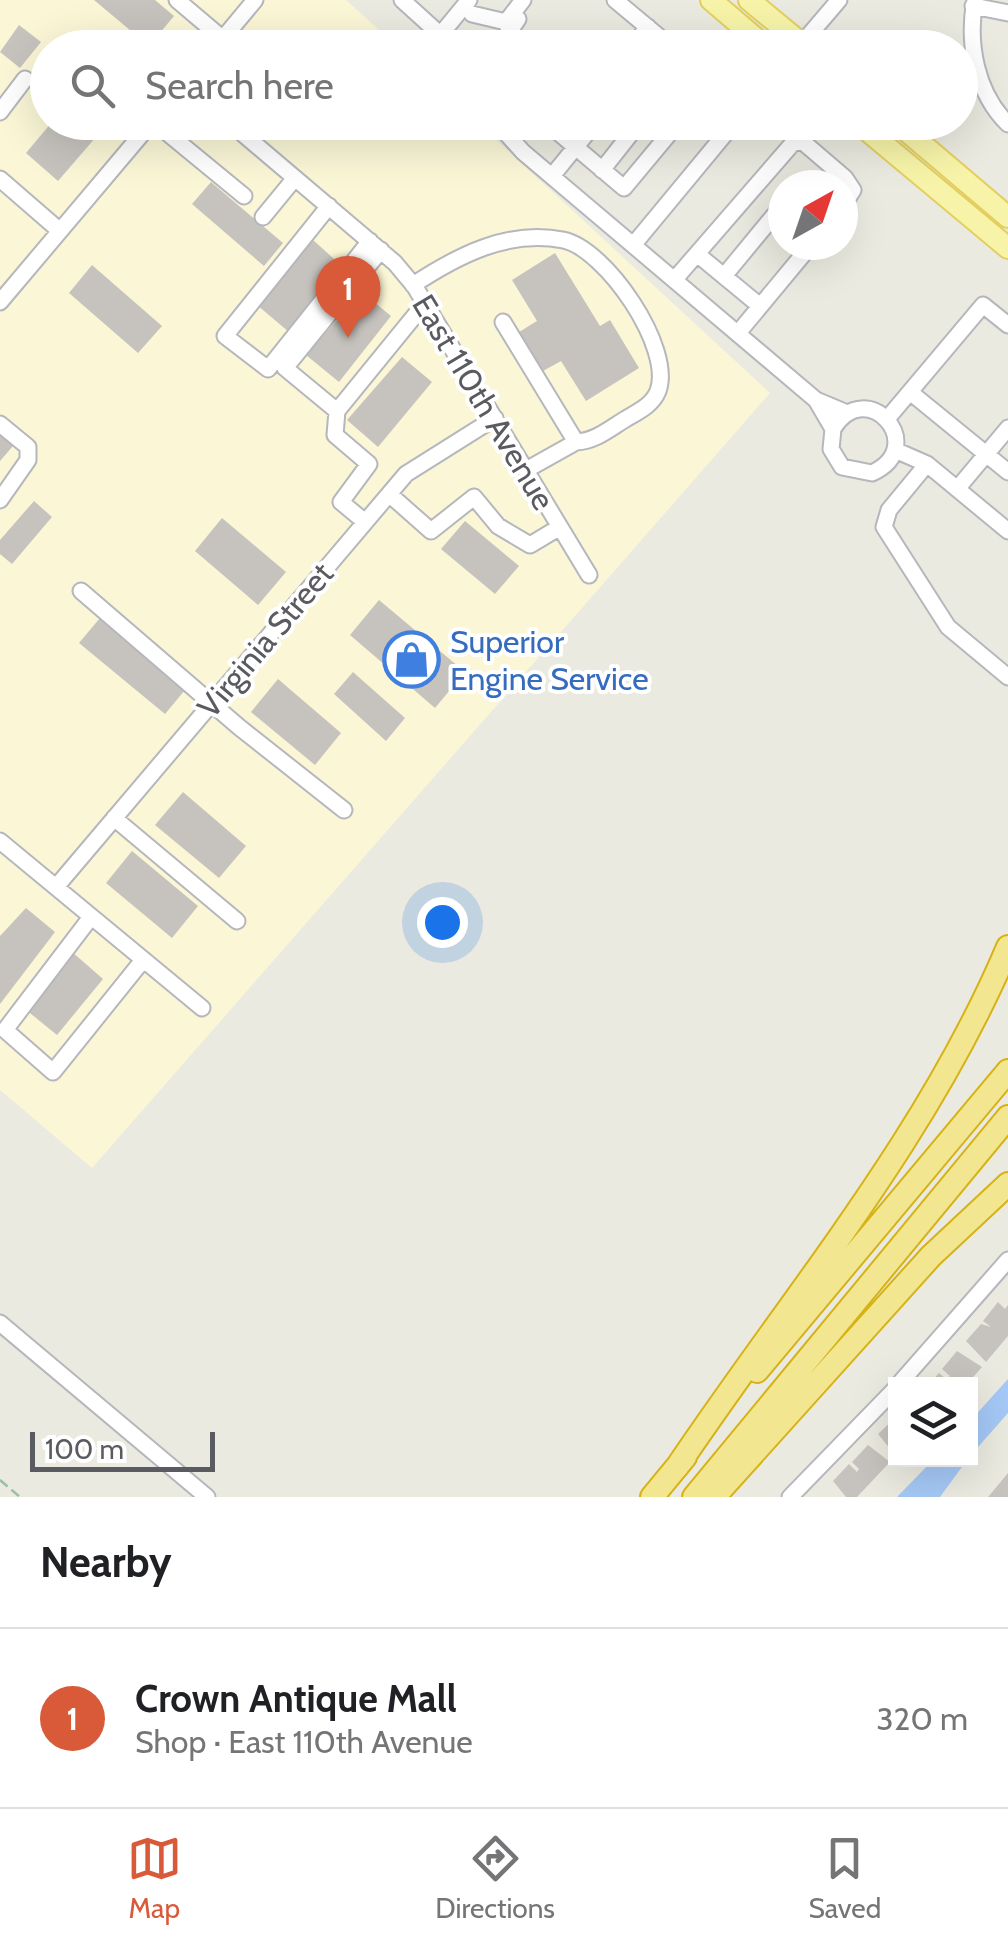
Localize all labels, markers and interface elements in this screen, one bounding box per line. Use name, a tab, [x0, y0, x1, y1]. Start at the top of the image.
search box	[30, 30, 978, 140]
icon: search	[65, 58, 120, 113]
text: Search here	[145, 62, 334, 109]
north arrow	[768, 170, 858, 260]
pin: 1	[316, 255, 380, 338]
street label: East 110th Avenue	[404, 287, 564, 517]
street label: Virginia Street	[189, 554, 341, 725]
place label: Superior Engine Service	[450, 622, 649, 698]
shop icon: Superior Engine Service	[381, 629, 441, 689]
your location	[417, 897, 468, 948]
map controls	[888, 1377, 978, 1467]
button: layers	[888, 1377, 978, 1467]
scale bar	[30, 1427, 215, 1472]
text: 100 m	[45, 1432, 124, 1466]
text: Nearby	[40, 1536, 172, 1588]
text: Crown Antique Mall	[135, 1675, 457, 1722]
text: 1	[67, 1699, 78, 1738]
text: 320 m	[876, 1699, 968, 1738]
text: Shop · East 110th Avenue	[135, 1722, 473, 1761]
tab: Map	[127, 1831, 182, 1925]
tab: Directions	[435, 1831, 555, 1925]
tab: Saved	[809, 1831, 881, 1925]

